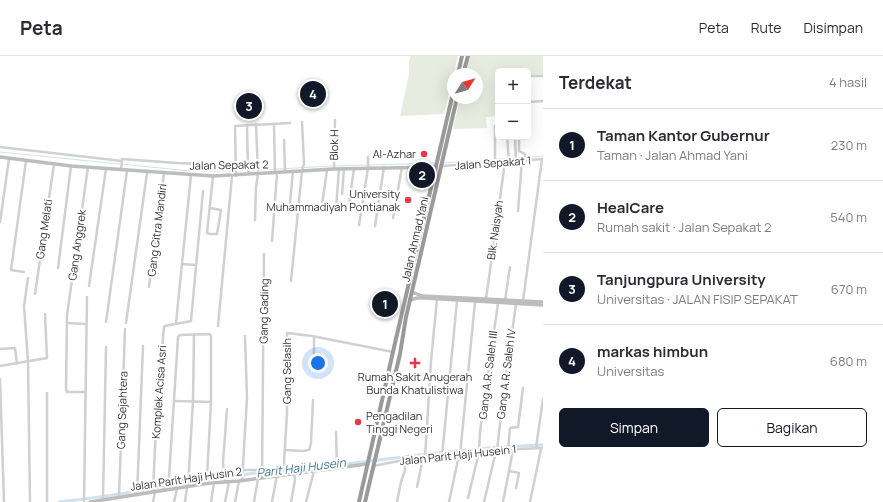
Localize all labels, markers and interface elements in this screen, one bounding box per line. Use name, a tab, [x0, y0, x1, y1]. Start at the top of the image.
text: Peta	[20, 15, 63, 41]
text: Peta	[699, 18, 729, 37]
text: Rute	[751, 18, 781, 37]
text: Disimpan	[803, 18, 863, 37]
north arrow	[447, 68, 483, 104]
map controls	[495, 68, 531, 140]
button: +	[495, 68, 531, 104]
text: Terdekat	[559, 71, 632, 94]
text: 4 hasil	[829, 73, 867, 91]
pin: 4	[300, 79, 326, 109]
pin: 3	[236, 91, 262, 121]
button: −	[495, 104, 531, 140]
text: Taman Kantor Gubernur	[597, 125, 770, 146]
street label: Blok H	[326, 129, 341, 161]
text: 1	[569, 136, 575, 154]
text: 230 m	[831, 136, 867, 154]
place label: Al-Azhar	[373, 146, 416, 161]
text: Taman · Jalan Ahmad Yani	[597, 146, 748, 164]
marker: Al-Azhar	[419, 149, 429, 159]
street label: Jalan Sepakat 1	[454, 152, 532, 173]
street label: Jalan Sepakat 2	[189, 156, 268, 173]
pin: 2	[409, 160, 435, 190]
street label: Gang Citra Mandiri	[143, 183, 170, 277]
place label: University Muhammadiyah Pontianak	[266, 186, 401, 214]
street label: Jalan Ahmad Yani	[397, 195, 432, 283]
marker: University Muhammadiyah Pontianak	[403, 195, 413, 205]
text: HealCare	[597, 197, 664, 218]
street label: Gang Melati	[32, 198, 55, 260]
street label: Blk. Naisyah	[483, 199, 506, 261]
street label: Gang Anggrek	[64, 208, 89, 281]
text: 2	[568, 208, 576, 226]
text: 540 m	[830, 208, 867, 226]
text: Rumah sakit · Jalan Sepakat 2	[597, 218, 771, 236]
text: Tanjungpura University	[597, 269, 766, 290]
street label: Gang Gading	[255, 278, 272, 344]
text: 3	[568, 280, 576, 298]
text: 670 m	[831, 280, 867, 298]
pin: 1	[372, 289, 398, 319]
text: Universitas · JALAN FISIP SEPAKAT	[597, 290, 798, 308]
street label: Gang A.R. Saleh IV	[493, 328, 519, 420]
street label: Gang A.R. Saleh III	[475, 330, 500, 420]
street label: Gang Selasih	[279, 338, 294, 404]
text: markas himbun	[597, 341, 708, 362]
street label: Komplek Acisa Asri	[148, 345, 169, 439]
text: 4	[568, 352, 576, 370]
text: 680 m	[830, 352, 867, 370]
your location	[308, 353, 328, 373]
marker: Rumah Sakit Anugerah Bunda Khatulistiwa	[409, 357, 421, 369]
text: Universitas	[597, 362, 664, 380]
place label: Rumah Sakit Anugerah Bunda Khatulistiwa	[358, 369, 472, 397]
street label: Gang Sejahtera	[113, 371, 130, 449]
place label: Pengadilan Tinggi Negeri	[366, 408, 433, 436]
button: Simpan	[559, 408, 709, 447]
button: Bagikan	[717, 408, 867, 447]
marker: Pengadilan Tinggi Negeri	[353, 417, 363, 427]
street label: Jalan Parit Haji Husein 1	[399, 441, 517, 468]
water label: Parit Haji Husein	[255, 453, 347, 481]
street label: Jalan Parit Haji Husin 2	[129, 463, 243, 494]

